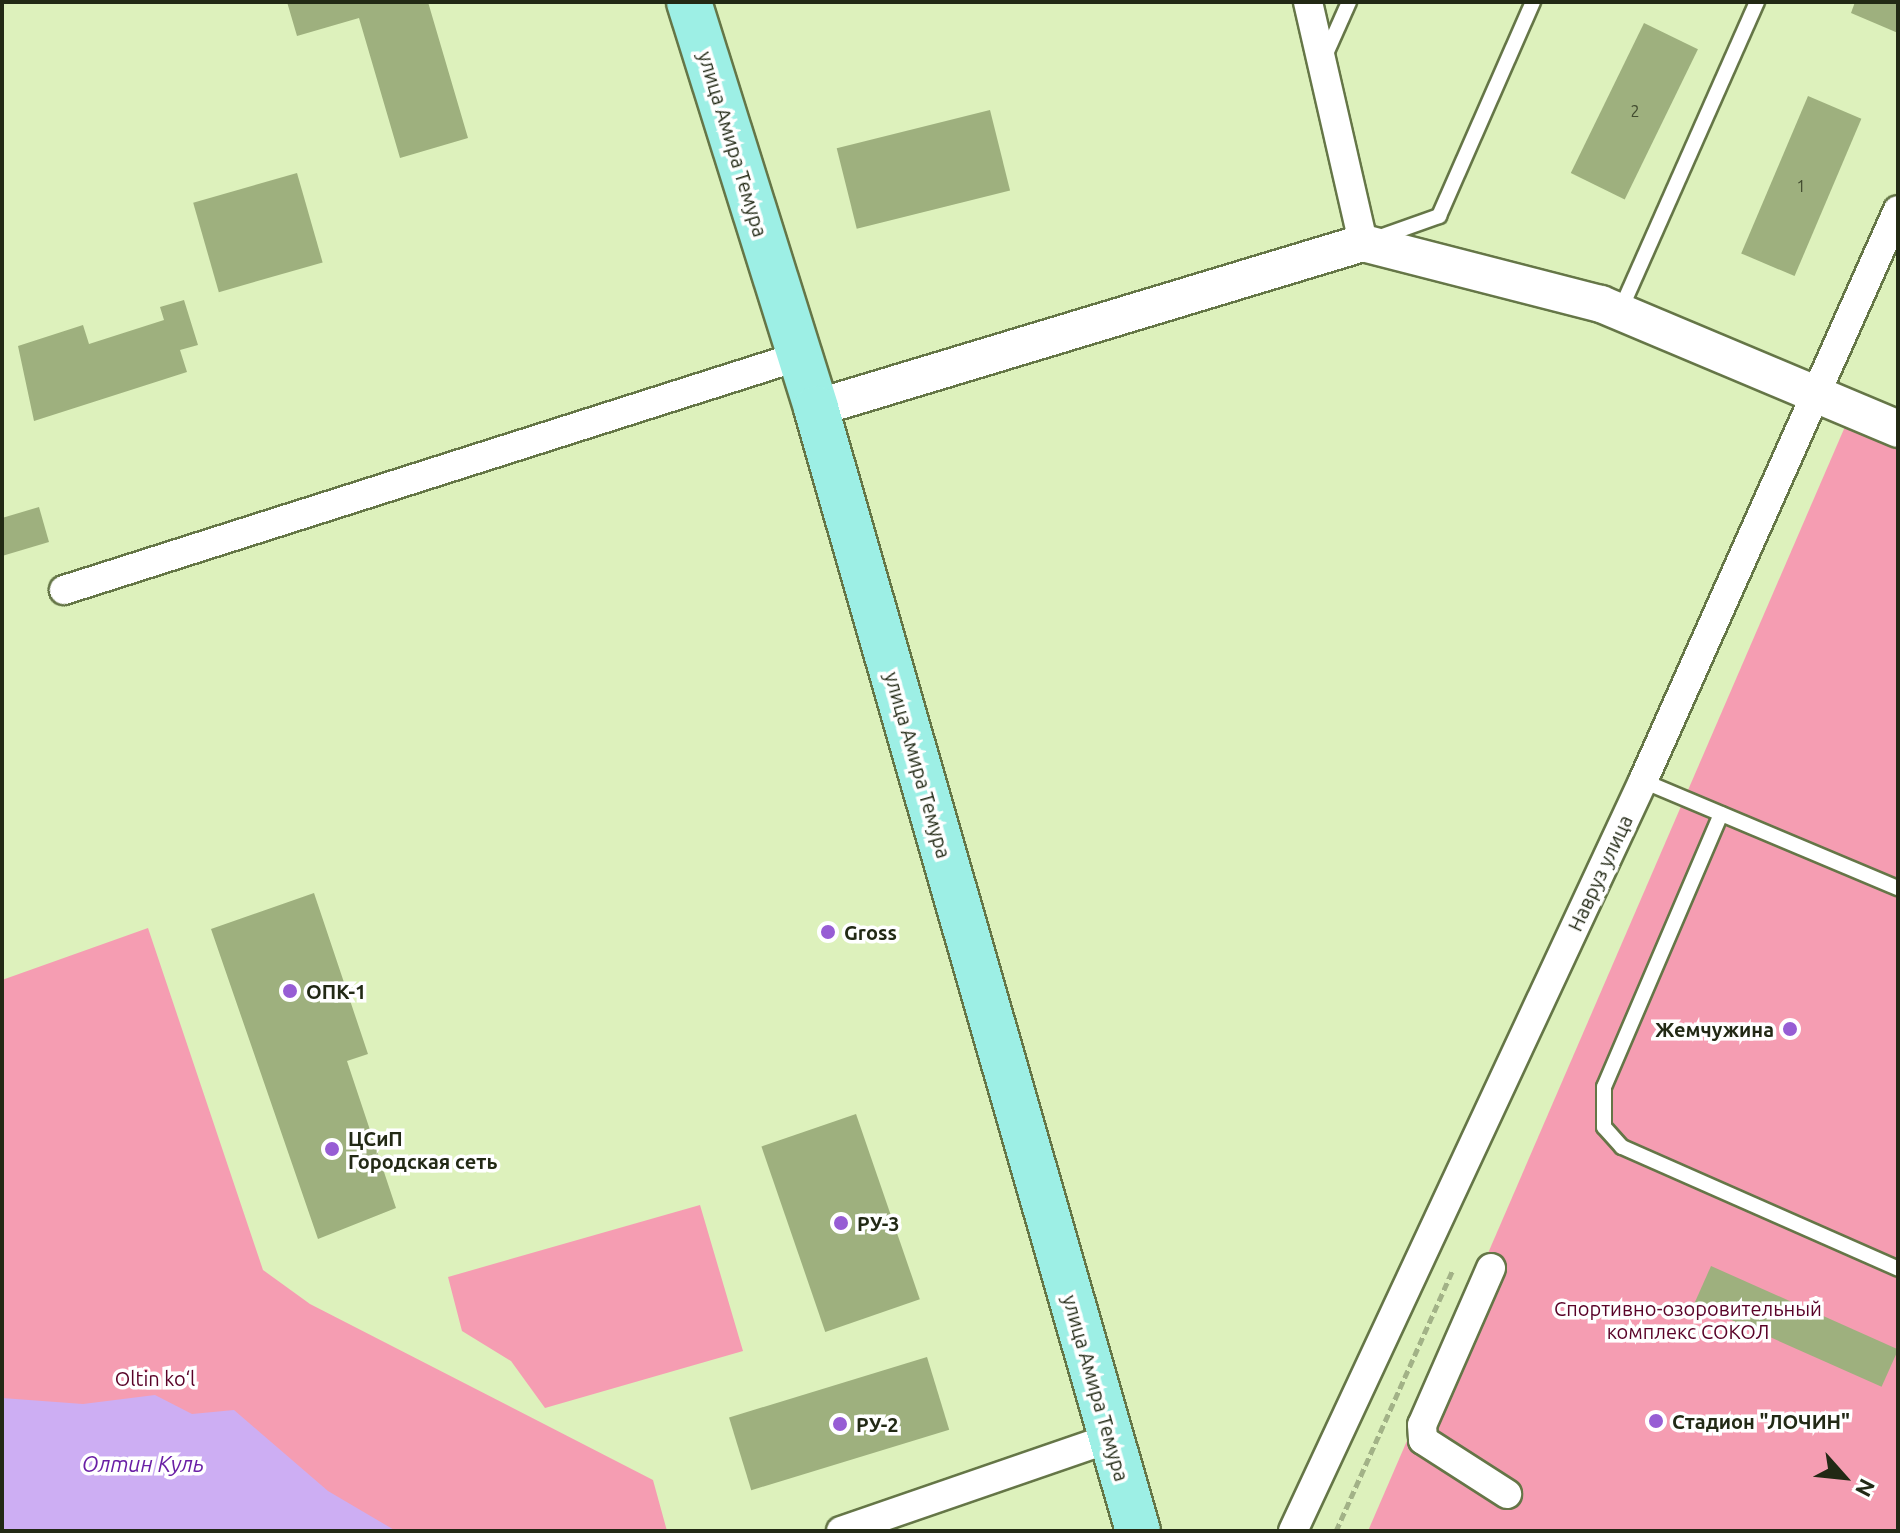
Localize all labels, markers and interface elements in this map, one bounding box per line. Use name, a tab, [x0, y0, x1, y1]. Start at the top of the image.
street label: улица Амира Темура	[693, 48, 773, 240]
house number: 2	[1630, 101, 1640, 121]
house number: 1	[1796, 176, 1806, 196]
street label: улица Амира Темура	[880, 669, 956, 861]
street label: Навруз улица	[1563, 811, 1637, 935]
place label: Gross	[844, 920, 897, 944]
marker: Gross	[819, 923, 837, 941]
place label: ОПК-1	[306, 979, 366, 1003]
marker: ОПК-1	[281, 982, 299, 1000]
place label: Жемчужина	[1655, 1017, 1774, 1041]
marker: Жемчужина	[1781, 1020, 1799, 1038]
place label: ЦСиП Городская сеть	[348, 1126, 498, 1173]
marker: ЦСиП Городская сеть	[323, 1140, 341, 1158]
place label: РУ-3	[857, 1211, 900, 1235]
marker: РУ-3	[832, 1214, 850, 1232]
street label: улица Амира Темура	[1058, 1292, 1134, 1484]
park label: Спортивно-озоровительный комплекс СОКОЛ	[1554, 1296, 1822, 1343]
park label: Oltin ko‘l	[115, 1366, 195, 1390]
place label: Стадион "ЛОЧИН"	[1672, 1409, 1850, 1433]
place label: РУ-2	[856, 1412, 899, 1436]
marker: Стадион "ЛОЧИН"	[1647, 1412, 1665, 1430]
marker: РУ-2	[831, 1415, 849, 1433]
north arrow	[1804, 1437, 1884, 1517]
water label: Олтин Куль	[82, 1451, 204, 1477]
text: N	[1851, 1475, 1881, 1501]

